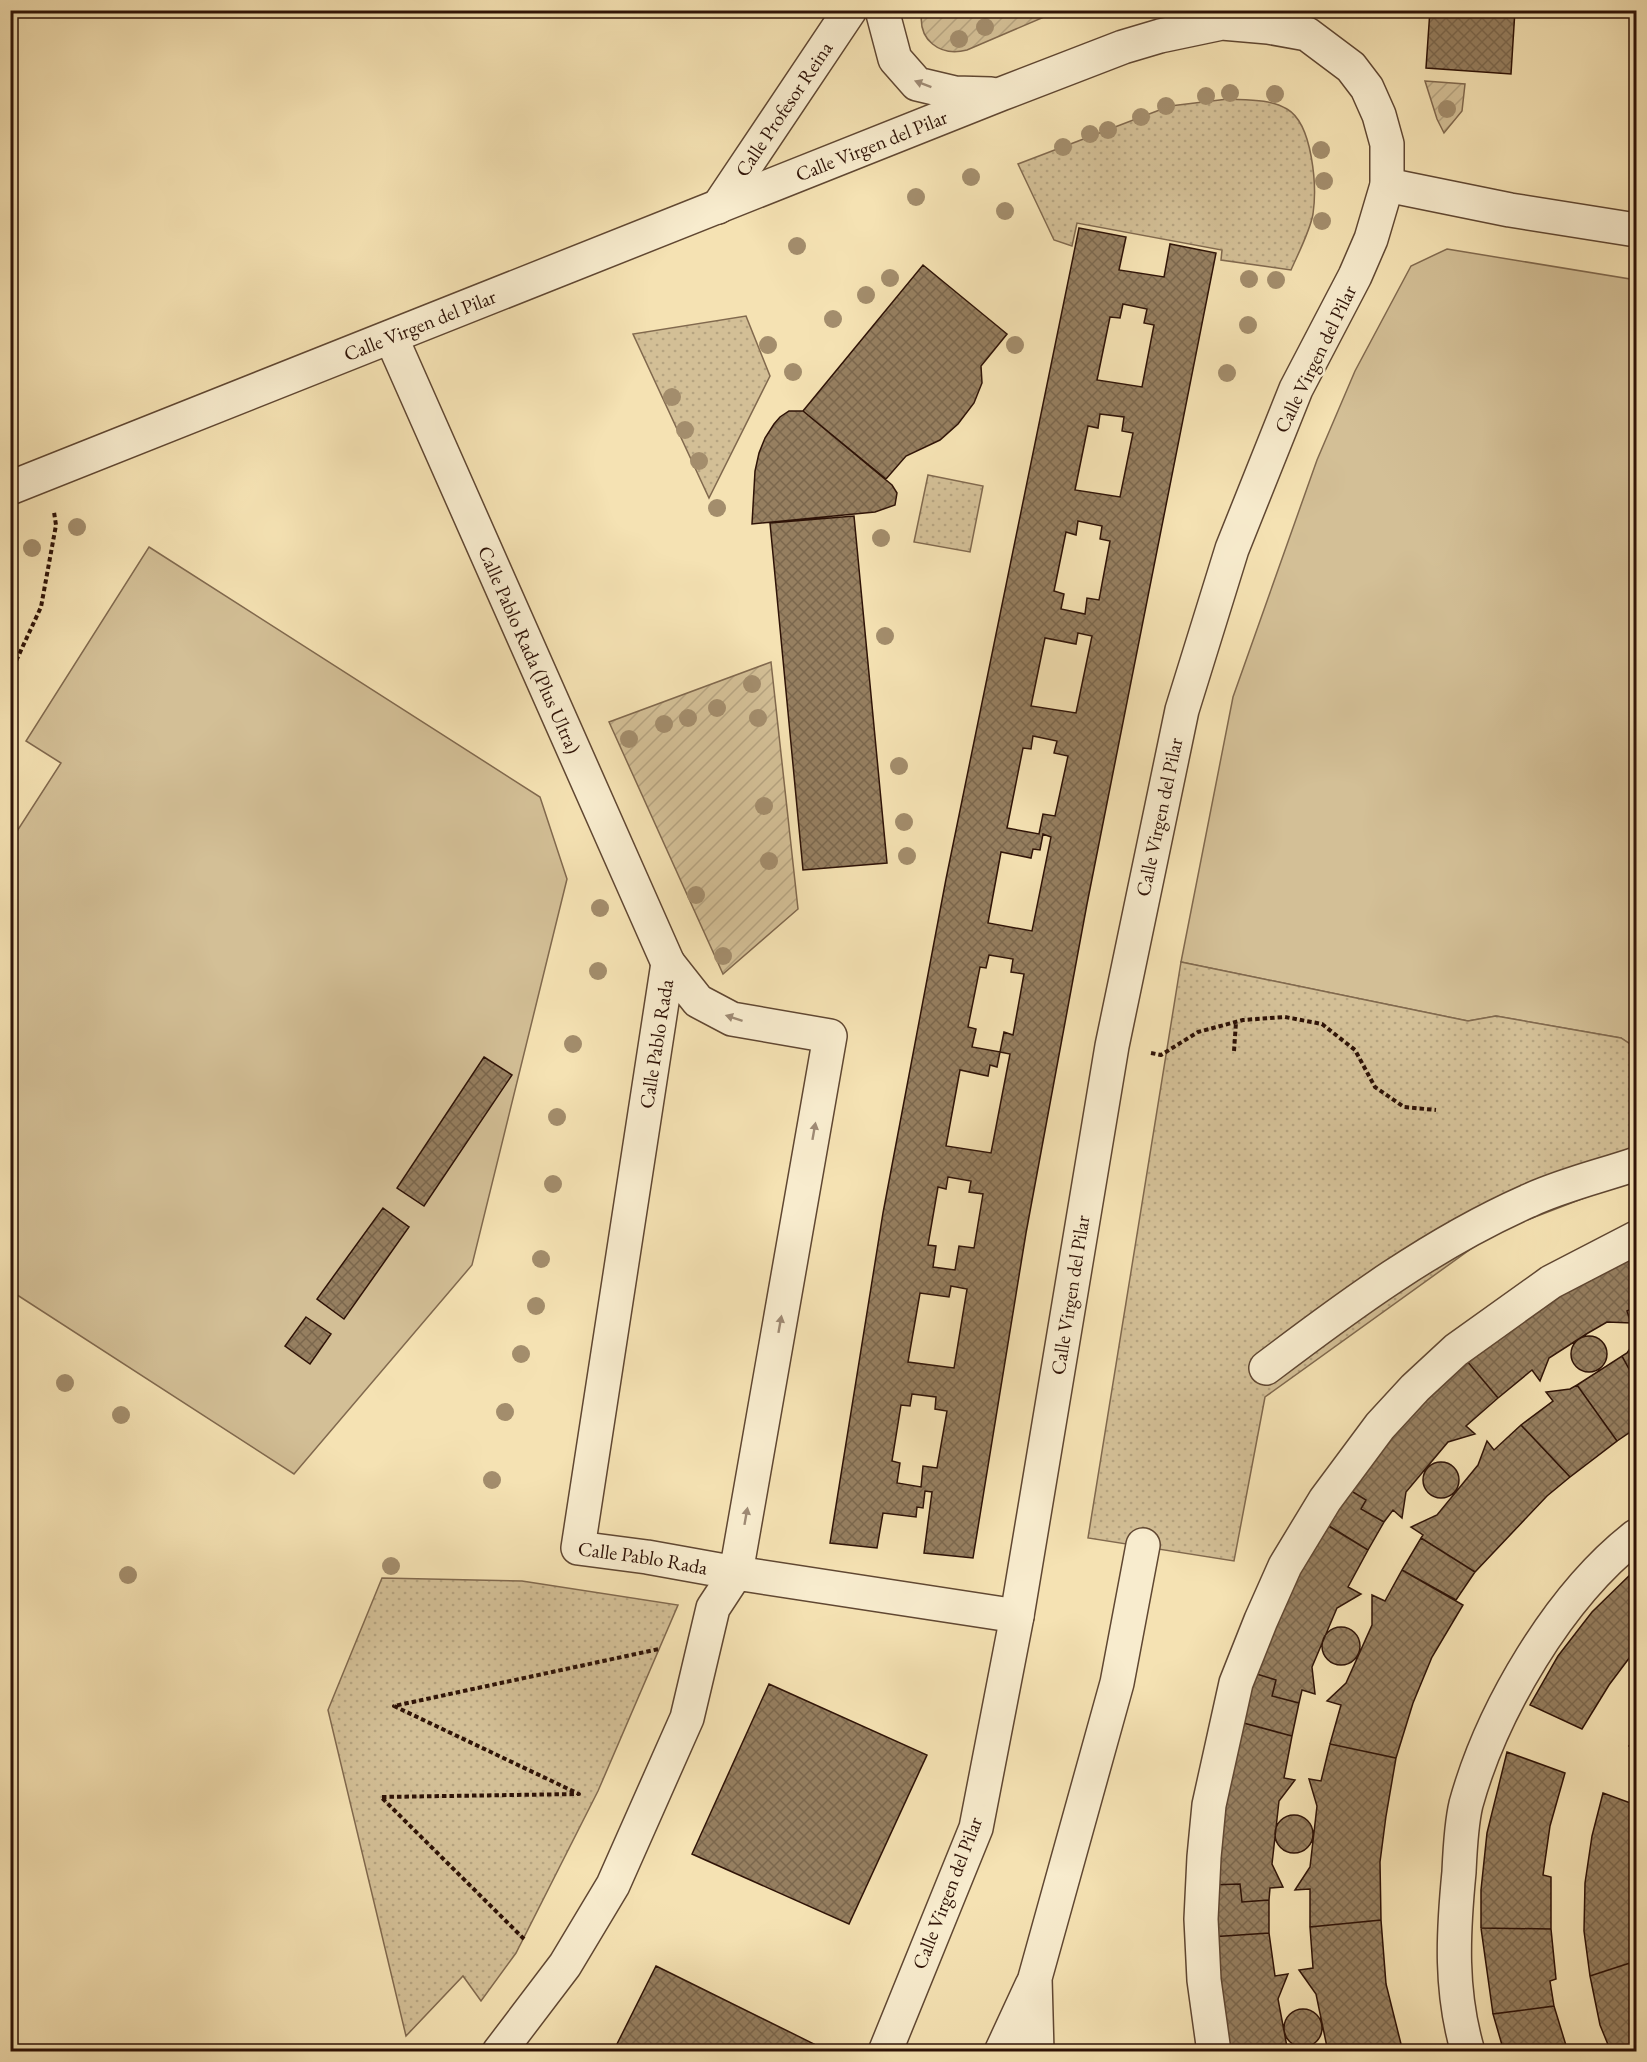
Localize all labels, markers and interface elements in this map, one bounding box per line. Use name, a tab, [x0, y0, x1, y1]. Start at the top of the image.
street label: Calle Profesor Reina	[729, 36, 838, 182]
one-way arrow	[914, 79, 932, 89]
street label: Calle Virgen del Pilar	[792, 103, 952, 187]
street label: Calle Virgen del Pilar	[1268, 280, 1362, 437]
street label: Calle Virgen del Pilar	[340, 283, 500, 367]
street label: Calle Pablo Rada (Plus Ultra)	[472, 542, 587, 758]
street label: Calle Virgen del Pilar	[1130, 735, 1189, 899]
street label: Calle Pablo Rada	[633, 977, 679, 1111]
one-way arrow	[725, 1013, 743, 1023]
one-way arrow	[809, 1122, 818, 1141]
street label: Calle Virgen del Pilar	[1045, 1213, 1096, 1377]
one-way arrow	[776, 1314, 785, 1333]
one-way arrow	[742, 1506, 751, 1525]
street label: Calle Pablo Rada	[576, 1535, 710, 1581]
street label: Calle Virgen del Pilar	[906, 1813, 988, 1973]

